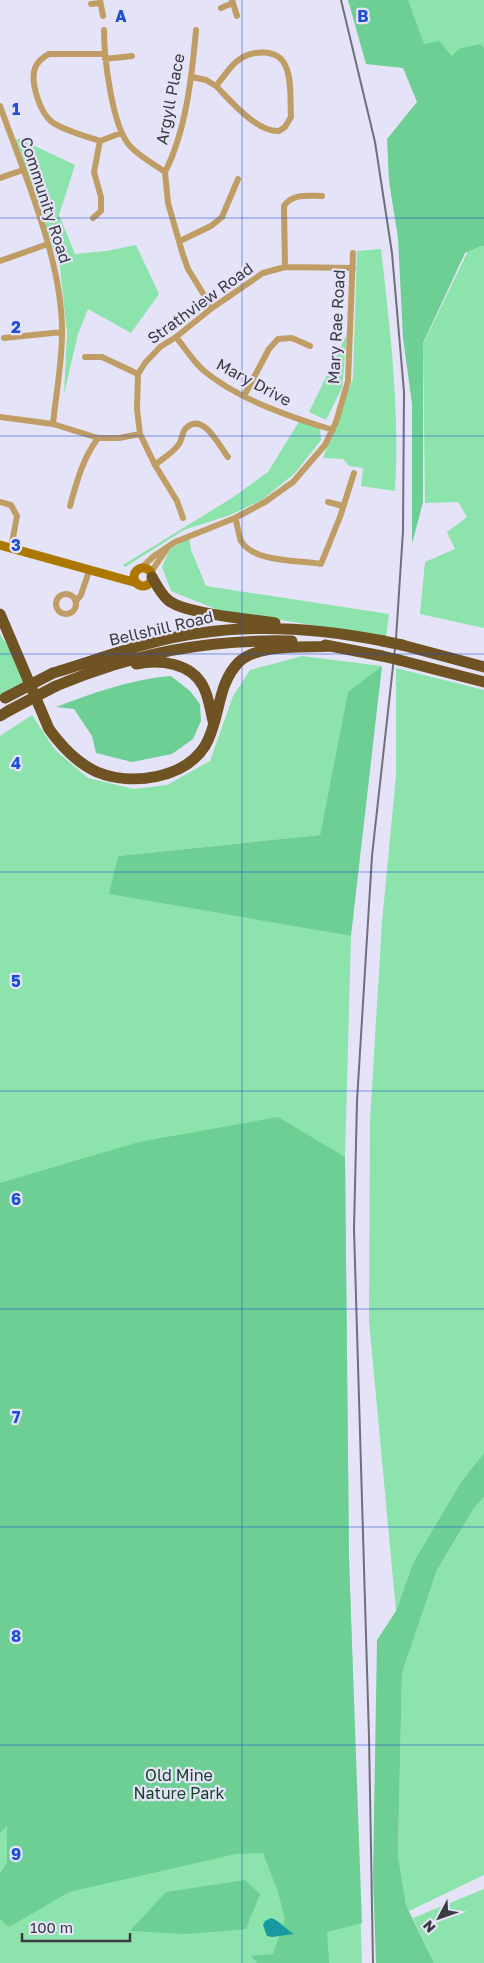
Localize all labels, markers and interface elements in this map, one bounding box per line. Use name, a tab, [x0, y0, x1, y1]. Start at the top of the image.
text: A	[115, 6, 127, 26]
text: B	[357, 6, 369, 26]
street label: Argyll Place	[151, 52, 189, 146]
text: 1	[12, 99, 20, 119]
street label: Community Road	[16, 134, 76, 266]
street label: Strathview Road	[143, 258, 257, 348]
street label: Mary Rae Road	[323, 269, 349, 385]
text: 2	[11, 317, 21, 337]
street label: Mary Drive	[213, 354, 295, 410]
text: 3	[11, 535, 21, 555]
street label: Bellshill Road	[107, 606, 215, 650]
text: 4	[11, 753, 21, 773]
text: 5	[11, 971, 21, 991]
text: 6	[11, 1189, 21, 1209]
text: 7	[12, 1407, 21, 1427]
text: 8	[11, 1626, 21, 1646]
park label: Old Mine Nature Park	[133, 1765, 225, 1803]
text: 9	[11, 1844, 21, 1864]
north arrow	[414, 1893, 464, 1943]
scale bar	[22, 1910, 130, 1942]
text: N	[419, 1917, 439, 1936]
text: 100 m	[30, 1918, 73, 1936]

